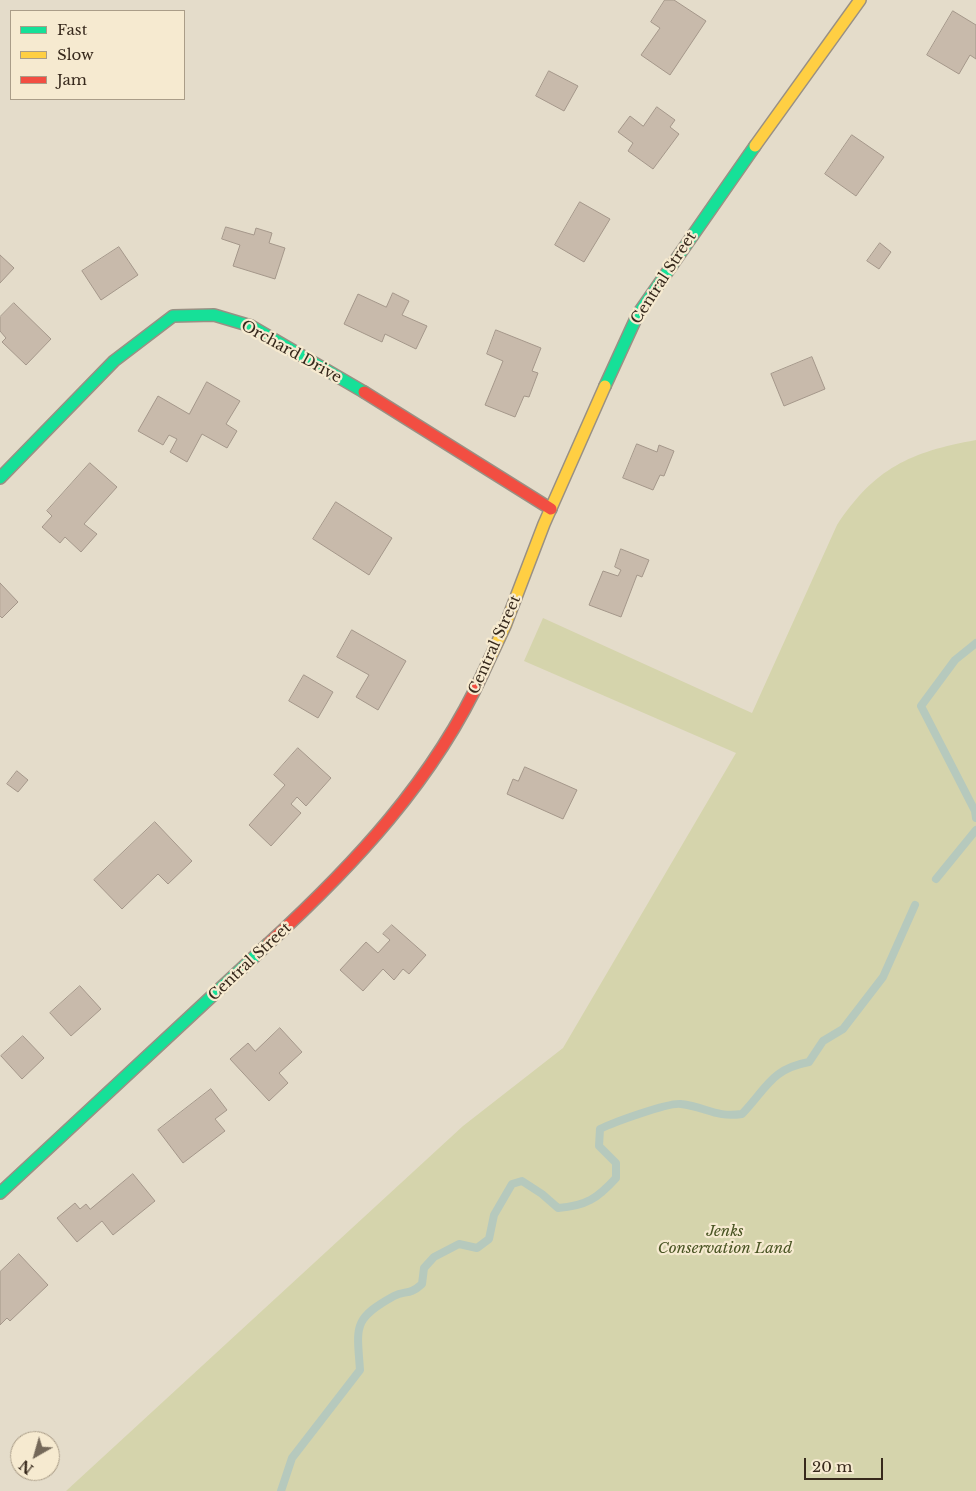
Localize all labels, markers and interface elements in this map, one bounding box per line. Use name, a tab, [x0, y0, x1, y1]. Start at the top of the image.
legend	[10, 10, 185, 100]
text: Fast	[57, 20, 87, 39]
text: Slow	[57, 45, 94, 64]
text: Jam	[57, 70, 87, 89]
street label: Central Street	[627, 228, 701, 328]
street label: Orchard Drive	[238, 317, 344, 387]
street label: Central Street	[465, 593, 525, 697]
street label: Central Street	[205, 919, 295, 1005]
park label: Jenks Conservation Land	[658, 1223, 792, 1258]
north arrow	[10, 1431, 60, 1481]
scale bar	[806, 1448, 885, 1480]
text: N	[16, 1456, 37, 1478]
text: 20 m	[812, 1457, 852, 1476]

